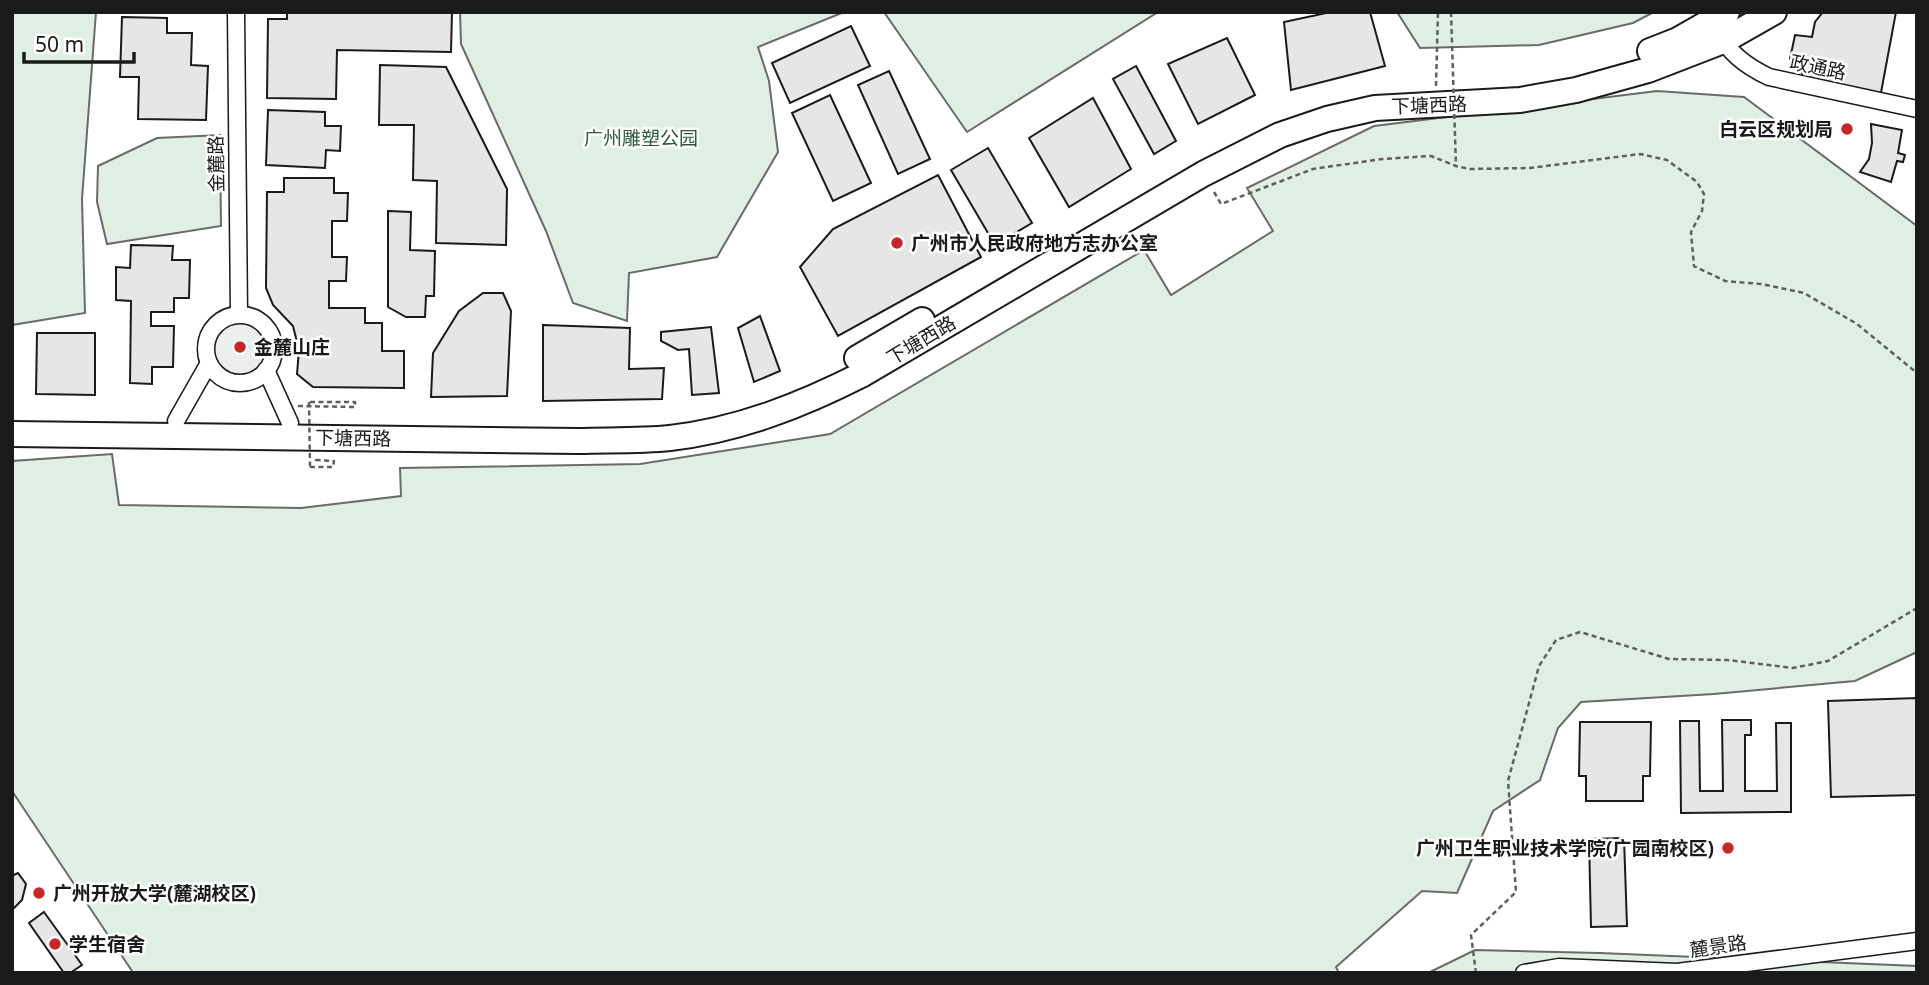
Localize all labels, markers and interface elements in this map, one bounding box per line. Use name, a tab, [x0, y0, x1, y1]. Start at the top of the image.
scale bar	[24, 21, 135, 65]
text: 50 m	[35, 30, 84, 58]
street label: 政通路	[1787, 48, 1849, 86]
street label: 下塘西路	[1391, 91, 1467, 119]
place label: 白云区规划局	[1719, 116, 1833, 142]
marker: 白云区规划局	[1839, 121, 1855, 137]
park label: 广州雕塑公园	[584, 125, 698, 151]
street label: 金麓路	[203, 135, 229, 193]
place label: 广州市人民政府地方志办公室	[911, 230, 1158, 256]
marker: 广州市人民政府地方志办公室	[889, 235, 905, 251]
street label: 下塘西路	[882, 309, 960, 371]
place label: 金麓山庄	[254, 334, 330, 360]
marker: 金麓山庄	[232, 339, 248, 355]
street label: 下塘西路	[315, 424, 391, 452]
place label: 广州卫生职业技术学院(广园南校区)	[1416, 835, 1714, 861]
marker: 广州卫生职业技术学院(广园南校区)	[1720, 840, 1736, 856]
place label: 广州开放大学(麓湖校区)	[53, 880, 256, 906]
marker: 广州开放大学(麓湖校区)	[31, 885, 47, 901]
street label: 麓景路	[1688, 929, 1748, 963]
place label: 学生宿舍	[69, 931, 145, 957]
marker: 学生宿舍	[47, 936, 63, 952]

